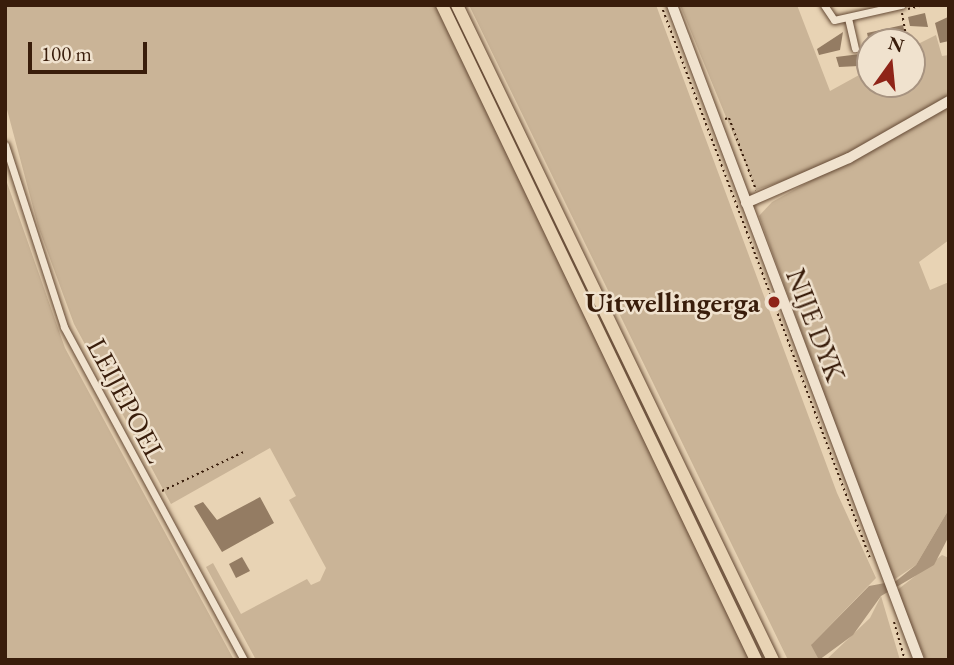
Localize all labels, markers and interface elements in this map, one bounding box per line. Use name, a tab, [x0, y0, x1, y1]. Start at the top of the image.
scale bar	[32, 28, 150, 72]
north arrow	[856, 28, 926, 98]
text: N	[885, 30, 907, 58]
text: 100 m	[41, 40, 92, 67]
street label: NIJE DYK	[779, 264, 853, 386]
place label: Uitwellingerga	[585, 285, 760, 319]
marker: Uitwellingerga	[766, 294, 782, 310]
street label: LEIJEPOEL	[80, 332, 174, 468]

